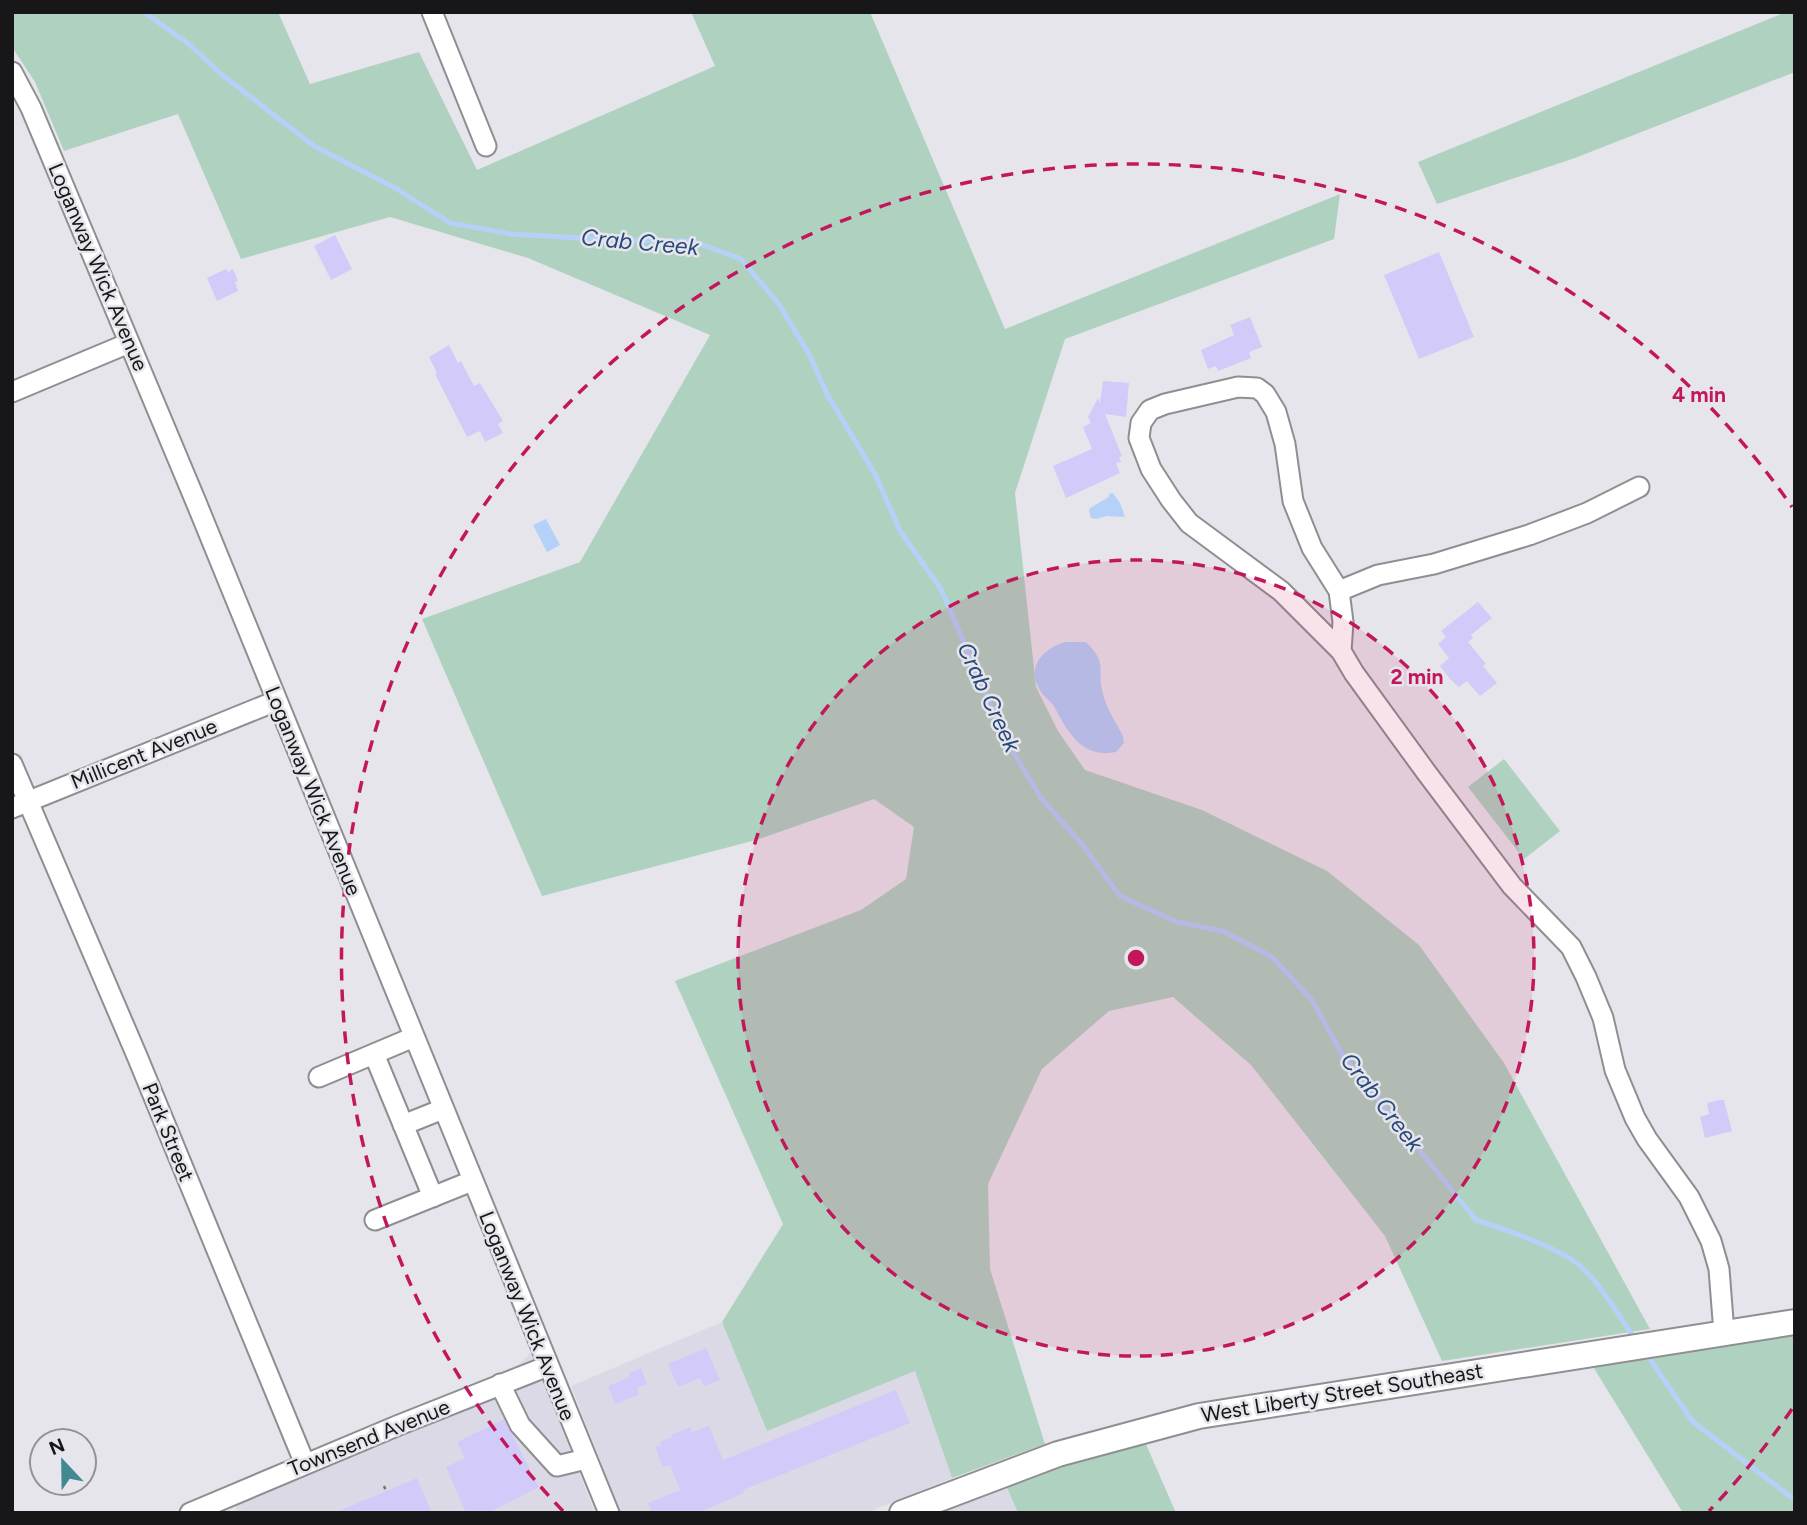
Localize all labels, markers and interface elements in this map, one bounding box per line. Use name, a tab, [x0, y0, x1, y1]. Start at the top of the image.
street label: Loganway Wick Avenue	[43, 159, 154, 375]
water label: Crab Creek	[580, 223, 701, 261]
text: 4 min	[1672, 382, 1726, 407]
water label: Crab Creek	[951, 638, 1027, 757]
text: 2 min	[1391, 664, 1443, 689]
street label: Loganway Wick Avenue	[260, 683, 367, 899]
street label: Millicent Avenue	[67, 713, 221, 794]
centre of rings	[1124, 946, 1148, 970]
water label: Crab Creek	[1335, 1047, 1430, 1158]
street label: Park Street	[137, 1079, 200, 1185]
street label: Loganway Wick Avenue	[474, 1208, 581, 1424]
street label: West Liberty Street Southeast	[1199, 1358, 1485, 1427]
street label: Townsend Avenue	[284, 1394, 453, 1481]
north arrow	[28, 1427, 98, 1497]
text: N	[46, 1433, 68, 1460]

